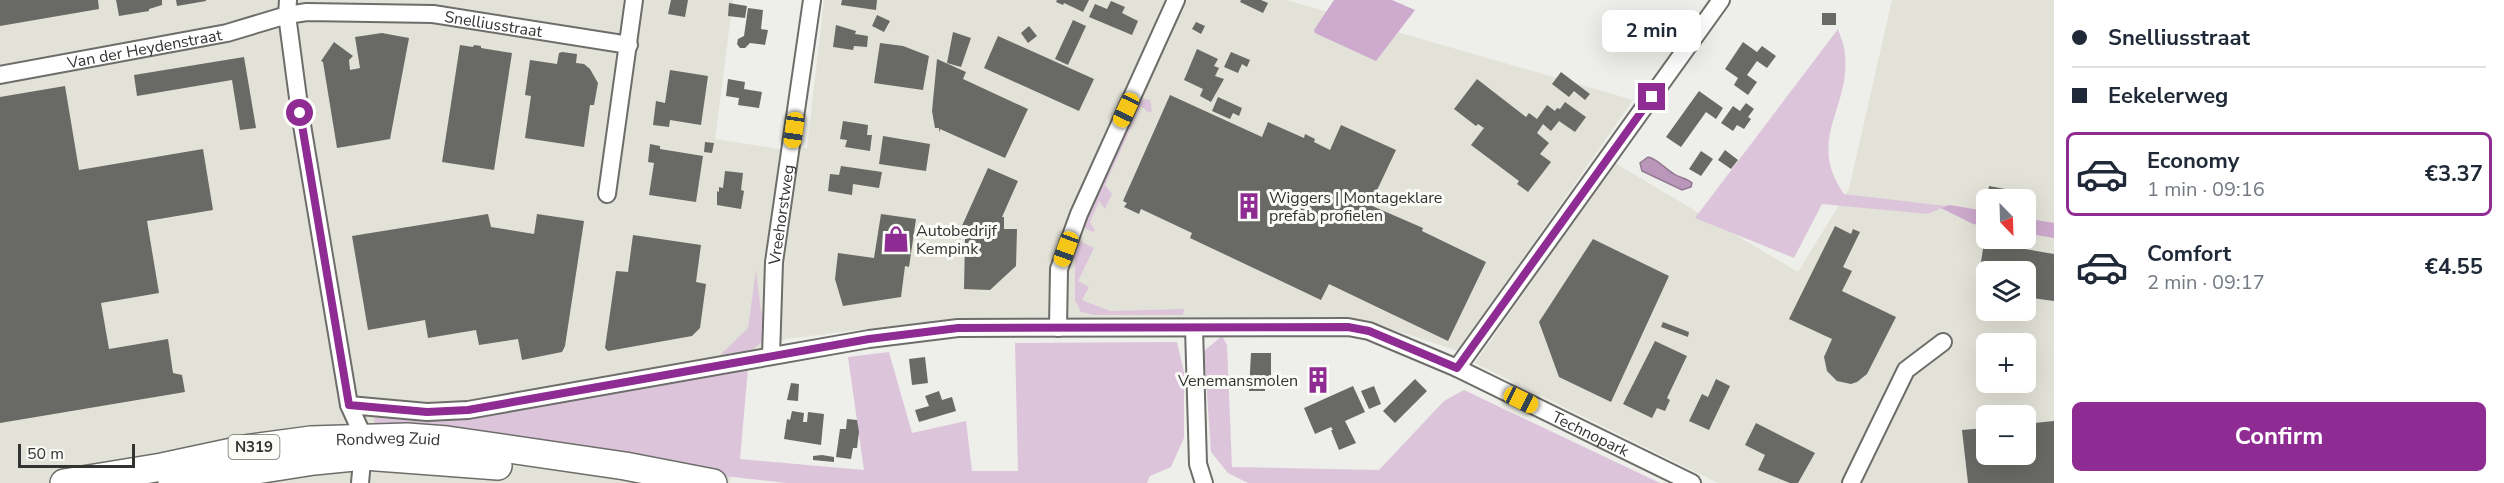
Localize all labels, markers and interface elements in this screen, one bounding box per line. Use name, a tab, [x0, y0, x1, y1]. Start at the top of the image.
street label: Snelliusstraat	[443, 6, 544, 43]
callout: 2 min	[1602, 10, 1702, 52]
text: 2 min	[1626, 17, 1677, 44]
text: Snelliusstraat	[2108, 23, 2250, 53]
street label: Van der Heydenstraat	[65, 24, 224, 74]
text: Eekelerweg	[2108, 81, 2228, 111]
route end	[1638, 83, 1665, 110]
car	[1110, 90, 1142, 130]
route start	[286, 99, 313, 126]
car	[783, 111, 805, 149]
text: Economy	[2147, 146, 2239, 176]
icon: car	[2075, 147, 2129, 201]
text: €3.37	[2425, 159, 2483, 189]
street label: Vreehorstweg	[764, 163, 800, 267]
text: 1 min · 09:16	[2147, 176, 2265, 203]
place label: Wiggers | Montageklare prefab profielen	[1269, 187, 1442, 227]
north arrow	[1976, 189, 2036, 249]
map controls	[1976, 189, 2036, 465]
building icon: Wiggers | Montageklare prefab profielen	[1234, 191, 1264, 221]
place label: Autobedrijf Kempink	[916, 220, 997, 260]
shop icon: Autobedrijf Kempink	[881, 224, 911, 254]
car	[1051, 229, 1081, 269]
text: Comfort	[2147, 239, 2231, 269]
icon: car	[2075, 240, 2129, 294]
text: €4.55	[2425, 252, 2483, 282]
button: layers	[1976, 261, 2036, 321]
text: 2 min · 09:17	[2147, 269, 2265, 296]
button: +	[1976, 333, 2036, 393]
building icon: Venemansmolen	[1303, 365, 1333, 395]
place label: Venemansmolen	[1177, 370, 1298, 392]
car	[1501, 384, 1541, 416]
button: Confirm	[2072, 402, 2486, 471]
button: −	[1976, 405, 2036, 465]
street label: Technopark	[1548, 406, 1633, 463]
street label: Rondweg Zuid	[336, 427, 441, 451]
road number: N319	[228, 435, 280, 459]
scale bar	[18, 441, 135, 468]
text: 50 m	[27, 443, 64, 465]

